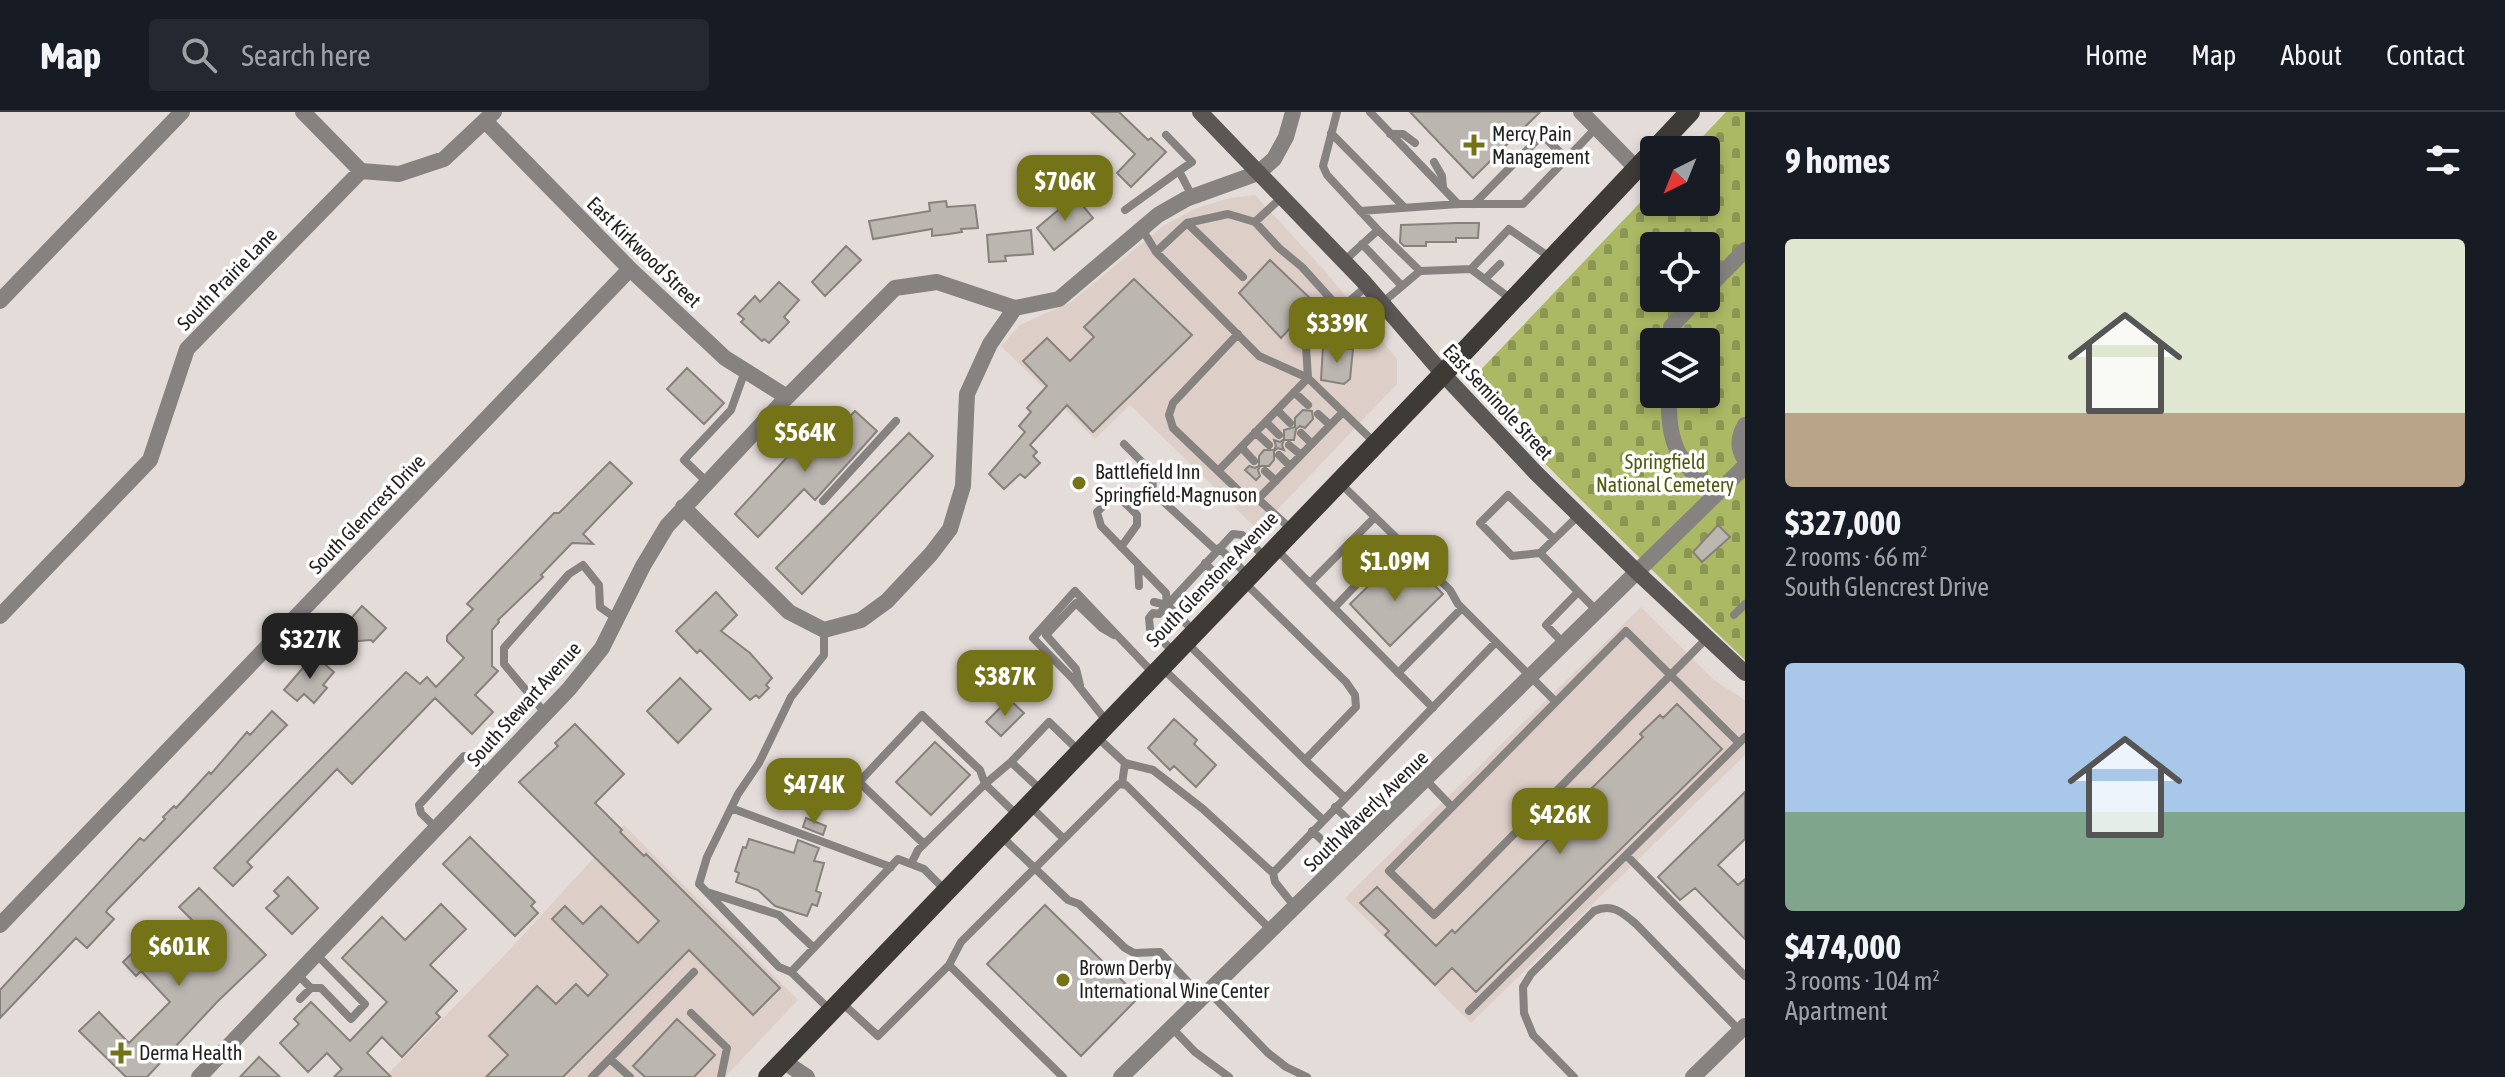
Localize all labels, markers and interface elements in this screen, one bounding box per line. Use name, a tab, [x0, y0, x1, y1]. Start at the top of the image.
search box	[149, 19, 709, 91]
icon: search	[177, 33, 221, 77]
text: Map	[40, 34, 101, 77]
text: Search here	[241, 38, 371, 72]
text: Home	[2085, 39, 2147, 71]
text: Map	[2191, 39, 2236, 71]
text: About	[2280, 39, 2342, 71]
text: Contact	[2386, 39, 2465, 71]
place label: Mercy Pain Management	[1492, 122, 1590, 168]
marker: Mercy Pain Management	[1463, 134, 1485, 156]
north arrow	[1640, 136, 1720, 216]
map controls	[1640, 136, 1720, 408]
icon: filters	[2421, 138, 2465, 182]
text: 9 homes	[1785, 141, 1890, 180]
pin: $706K	[1009, 155, 1121, 223]
text: $706K	[1035, 166, 1095, 196]
street label: East Kirkwood Street	[583, 192, 706, 312]
street label: South Prairie Lane	[172, 223, 281, 334]
button: locate	[1640, 232, 1720, 312]
icon: home	[2053, 291, 2197, 435]
pin: $339K	[1281, 297, 1393, 365]
text: $339K	[1307, 308, 1367, 338]
button: layers	[1640, 328, 1720, 408]
street label: East Seminole Street	[1439, 339, 1558, 464]
pin: $564K	[749, 406, 861, 474]
text: $564K	[775, 417, 835, 447]
street label: South Glencrest Drive	[304, 449, 429, 578]
park label: Springfield National Cemetery	[1596, 450, 1734, 496]
place label: Battlefield Inn Springfield-Magnuson	[1095, 460, 1257, 506]
marker: Battlefield Inn Springfield-Magnuson	[1070, 474, 1088, 492]
text: $327,000	[1785, 503, 1901, 542]
street label: South Glenstone Avenue	[1141, 506, 1282, 651]
pin: $1.09M	[1330, 535, 1460, 603]
text: 2 rooms · 66 m²	[1785, 542, 1927, 572]
text: $1.09M	[1360, 546, 1430, 576]
text: South Glencrest Drive	[1785, 572, 1989, 602]
pin: $327K	[254, 613, 366, 681]
text: $327K	[280, 624, 340, 654]
street label: South Stewart Avenue	[462, 637, 585, 770]
pin: $387K	[949, 650, 1061, 718]
text: $387K	[975, 661, 1035, 691]
icon: home	[2053, 715, 2197, 859]
street label: South Waverly Avenue	[1299, 746, 1432, 876]
pin: $474K	[758, 758, 870, 826]
text: $474K	[784, 769, 844, 799]
pin: $426K	[1504, 788, 1616, 856]
text: $426K	[1530, 799, 1590, 829]
pin: $601K	[123, 920, 235, 988]
text: $474,000	[1785, 927, 1901, 966]
text: $601K	[149, 931, 209, 961]
place label: Brown Derby International Wine Center	[1079, 956, 1270, 1002]
text: 3 rooms · 104 m²	[1785, 966, 1940, 996]
marker: Brown Derby International Wine Center	[1054, 971, 1072, 989]
text: Apartment	[1785, 996, 1888, 1026]
place label: Derma Health	[139, 1041, 242, 1064]
marker: Derma Health	[110, 1042, 132, 1064]

